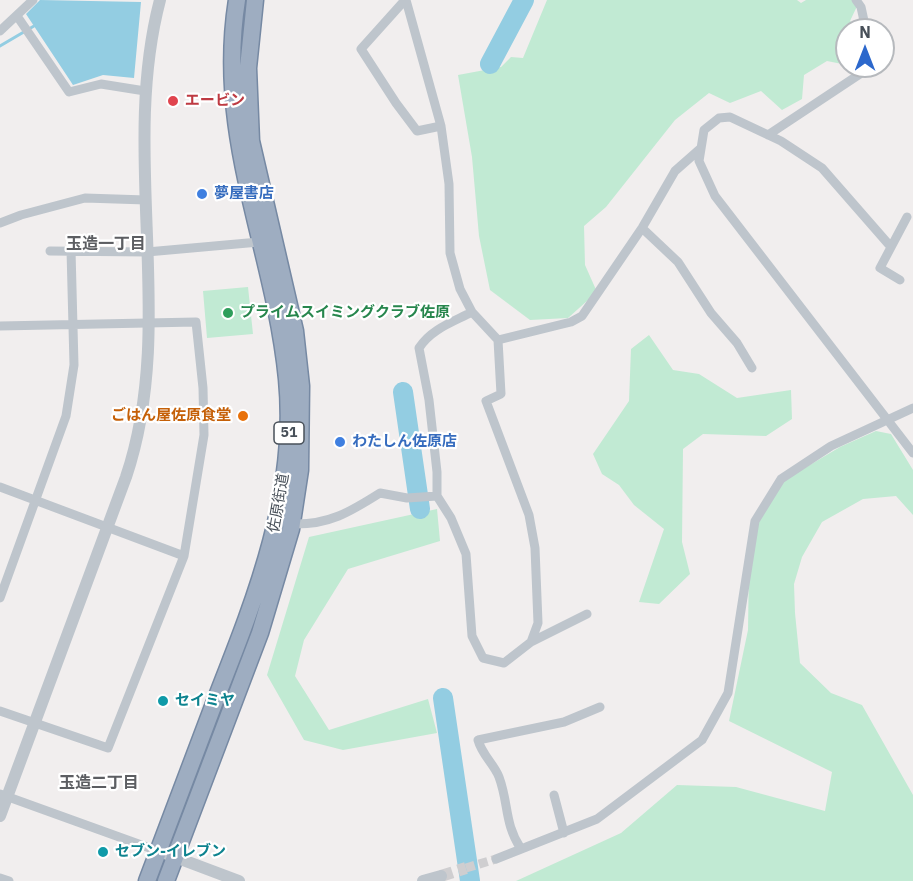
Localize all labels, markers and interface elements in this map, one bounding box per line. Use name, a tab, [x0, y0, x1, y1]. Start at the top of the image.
north arrow	[835, 18, 895, 78]
text: N	[859, 22, 871, 42]
place label: エービン	[185, 92, 245, 110]
marker: エービン	[166, 94, 180, 108]
place label: 夢屋書店	[214, 185, 274, 203]
marker: 夢屋書店	[195, 187, 209, 201]
district label: 玉造一丁目	[66, 234, 146, 254]
place label: プライムスイミングクラブ佐原	[240, 304, 450, 322]
marker: プライムスイミングクラブ佐原	[221, 306, 235, 320]
place label: ごはん屋佐原食堂	[111, 407, 231, 425]
marker: ごはん屋佐原食堂	[236, 409, 250, 423]
road number: 51	[274, 422, 304, 444]
place label: わたしん佐原店	[352, 433, 457, 451]
marker: わたしん佐原店	[333, 435, 347, 449]
street label: 佐原街道	[265, 472, 293, 534]
place label: セイミヤ	[175, 692, 235, 710]
marker: セイミヤ	[156, 694, 170, 708]
district label: 玉造二丁目	[59, 773, 139, 793]
place label: セブン-イレブン	[115, 843, 226, 861]
marker: セブン-イレブン	[96, 845, 110, 859]

